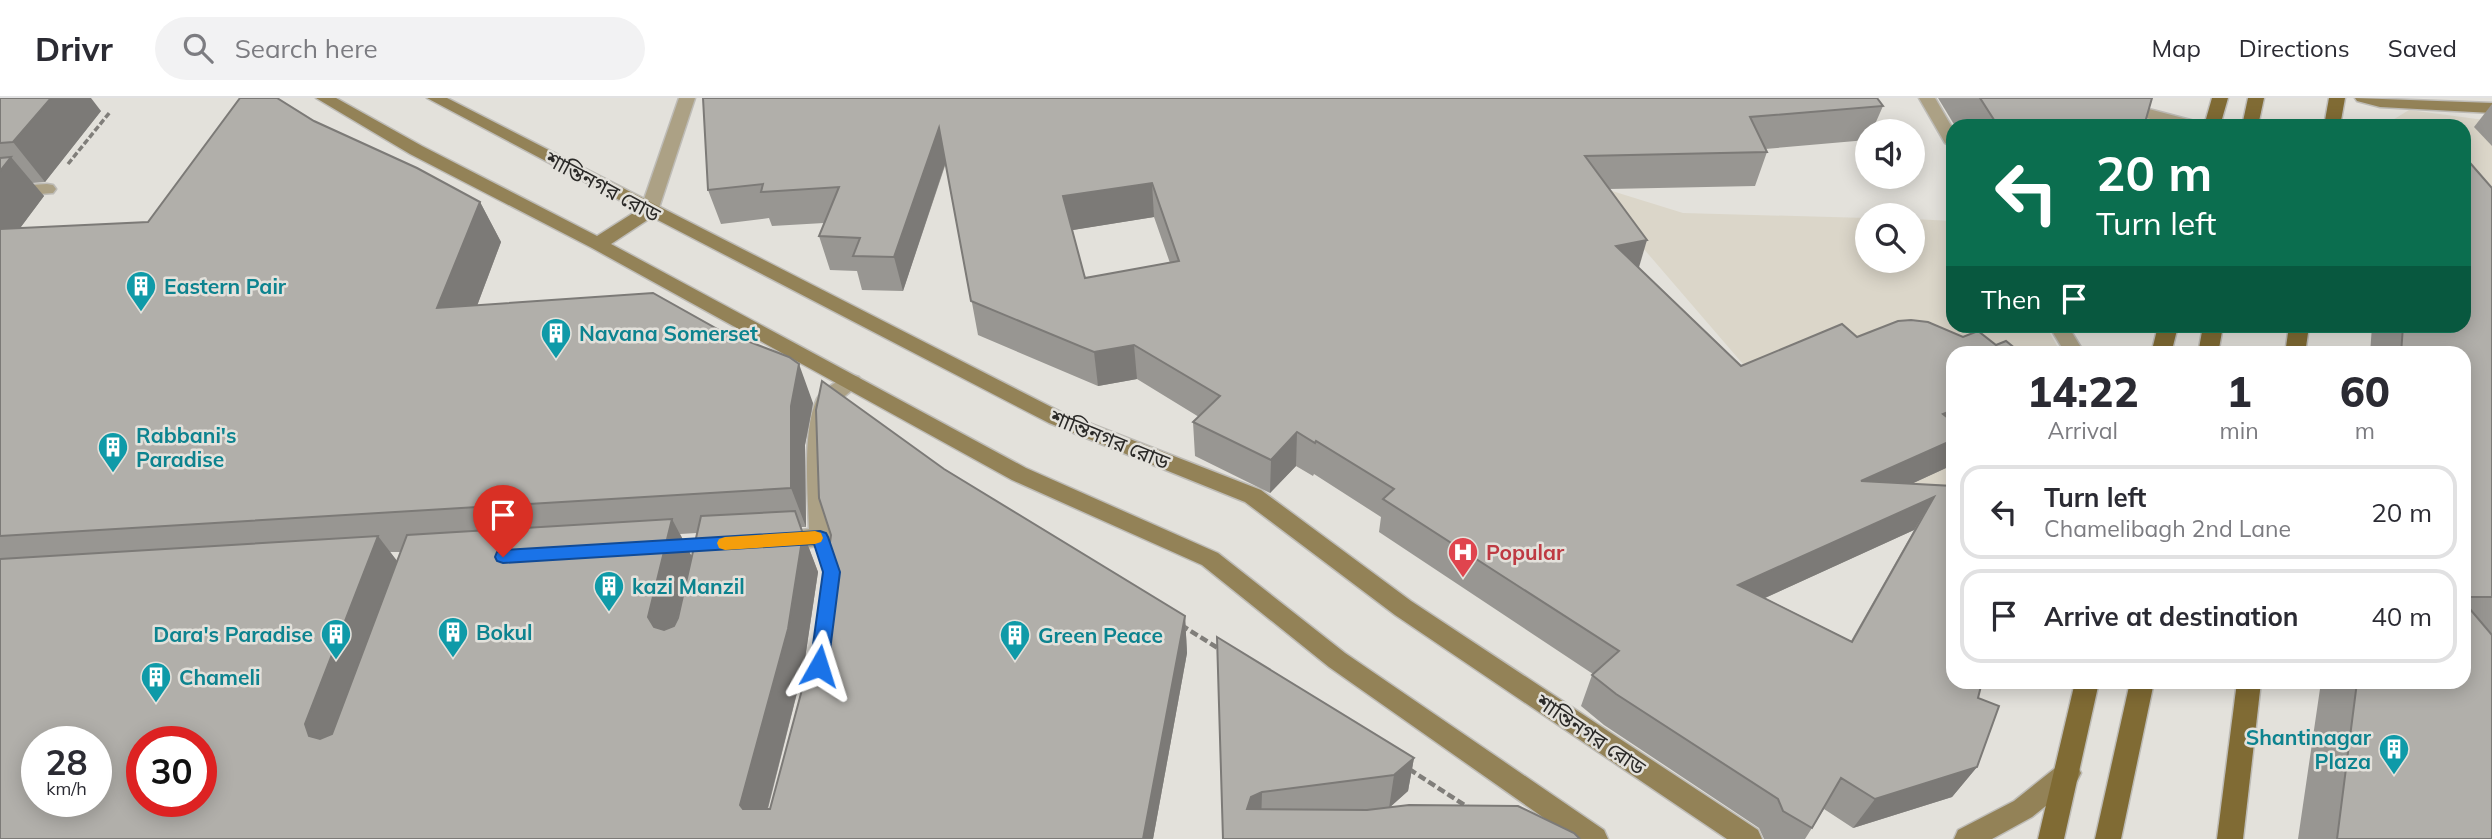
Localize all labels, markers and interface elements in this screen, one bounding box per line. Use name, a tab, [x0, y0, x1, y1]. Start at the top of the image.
search box	[155, 17, 645, 80]
text: Drivr	[35, 28, 113, 69]
icon: search	[179, 29, 217, 67]
text: Search here	[235, 32, 378, 65]
text: Map	[2151, 33, 2201, 63]
text: Directions	[2239, 33, 2350, 63]
text: Saved	[2388, 33, 2457, 63]
map controls	[1855, 119, 1925, 273]
button: sound	[1855, 119, 1925, 189]
text: 20 m	[2096, 142, 2212, 203]
street label: শান্তিনগর রোড	[540, 144, 666, 228]
icon: left	[1981, 147, 2072, 238]
button: search	[1855, 203, 1925, 273]
text: Turn left	[2096, 203, 2216, 243]
building icon: Eastern Pair	[124, 269, 158, 313]
place label: Eastern Pair	[164, 273, 287, 299]
icon: arrive	[2055, 280, 2093, 318]
text: Then	[1981, 283, 2041, 316]
building icon: Navana Somerset	[539, 316, 573, 360]
place label: Navana Somerset	[579, 320, 758, 346]
text: 14:22	[2027, 365, 2139, 418]
text: 1	[2227, 365, 2252, 418]
text: 60	[2340, 365, 2390, 418]
street label: শান্তিনগর রোড	[1046, 403, 1174, 475]
text: Arrival	[2048, 416, 2118, 445]
text: min	[2220, 416, 2259, 445]
text: m	[2355, 416, 2375, 445]
place label: Rabbani's Paradise	[136, 422, 237, 472]
building icon: Rabbani's Paradise	[96, 430, 130, 474]
text: Turn left	[2044, 481, 2146, 514]
pin	[473, 485, 533, 557]
icon: left	[1985, 493, 2023, 531]
icon: arrive	[484, 496, 522, 534]
text: 20 m	[2371, 496, 2432, 529]
text: Chamelibagh 2nd Lane	[2044, 514, 2291, 543]
hospital icon: Popular	[1446, 535, 1480, 579]
place label: Popular	[1486, 539, 1565, 565]
building icon: kazi Manzil	[592, 569, 626, 613]
place label: kazi Manzil	[632, 573, 745, 599]
icon: arrive	[1985, 597, 2023, 635]
text: Arrive at destination	[2044, 600, 2299, 633]
text: 40 m	[2371, 600, 2432, 633]
building icon: Bokul	[436, 615, 470, 659]
building icon: Dara's Paradise	[319, 617, 353, 661]
building icon: Green Peace	[998, 618, 1032, 662]
place label: Bokul	[476, 619, 533, 645]
place label: Dara's Paradise	[153, 621, 313, 647]
place label: Green Peace	[1038, 622, 1163, 648]
position arrow	[782, 629, 856, 703]
building icon: Chameli	[139, 660, 173, 704]
place label: Chameli	[179, 664, 260, 690]
street label: শান্তিনগর রোড	[1531, 687, 1651, 781]
place label: Shantinagar Plaza	[2246, 724, 2372, 774]
speed limit sign: 30	[126, 726, 217, 817]
building icon: Shantinagar Plaza	[2377, 732, 2411, 776]
text: 28	[45, 740, 88, 784]
text: km/h	[46, 777, 87, 800]

